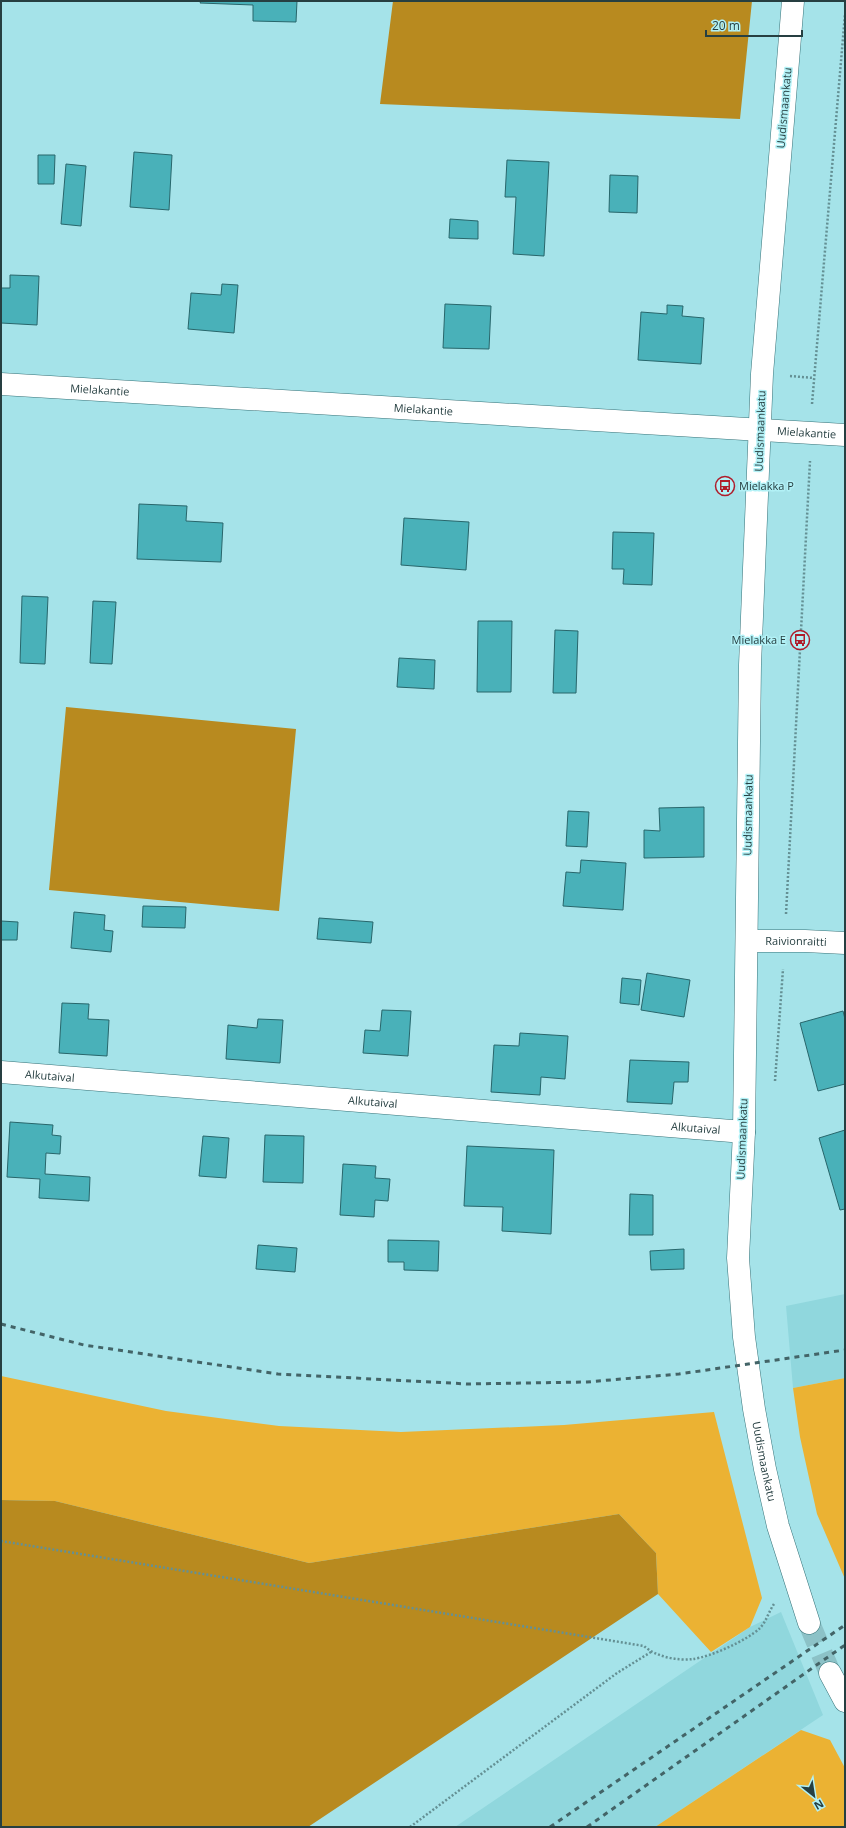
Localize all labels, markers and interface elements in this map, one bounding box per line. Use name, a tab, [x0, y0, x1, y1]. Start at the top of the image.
scale bar	[706, 12, 802, 38]
text: 20 m	[712, 17, 740, 34]
street label: Uudismaankatu	[772, 67, 795, 149]
street label: Mielakantie	[70, 380, 130, 399]
street label: Uudismaankatu	[751, 390, 768, 472]
street label: Mielakantie	[393, 400, 453, 418]
street label: Mielakantie	[776, 423, 837, 441]
bus stop icon: Mielakka P	[714, 475, 736, 497]
place label: Mielakka P	[739, 478, 794, 493]
bus stop icon: Mielakka E	[789, 629, 811, 651]
place label: Mielakka E	[732, 632, 786, 647]
street label: Uudismaankatu	[739, 774, 756, 856]
street label: Raivionraitti	[765, 933, 827, 949]
street label: Alkutaival	[25, 1066, 75, 1085]
street label: Alkutaival	[348, 1092, 398, 1111]
street label: Uudismaankatu	[733, 1098, 750, 1180]
street label: Alkutaival	[670, 1118, 721, 1137]
street label: Uudismaankatu	[749, 1420, 780, 1503]
north arrow	[794, 1776, 834, 1816]
text: N	[812, 1796, 827, 1814]

